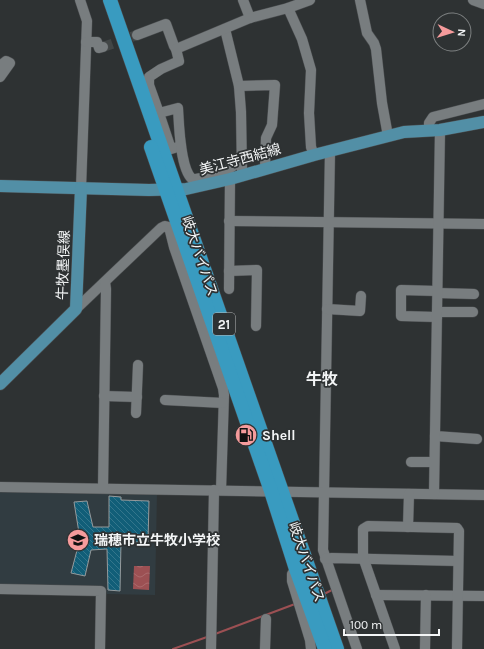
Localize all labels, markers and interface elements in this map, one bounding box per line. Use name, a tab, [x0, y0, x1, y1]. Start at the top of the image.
north arrow	[432, 12, 472, 52]
text: N	[455, 28, 468, 37]
street label: 美江寺西結線	[197, 140, 283, 179]
street label: 岐大バイパス	[178, 214, 221, 299]
street label: 牛牧墨俣線	[54, 230, 73, 300]
road number: 21	[213, 313, 235, 335]
district label: 牛牧	[306, 370, 338, 389]
fuel station icon: Shell	[233, 422, 259, 448]
place label: Shell	[262, 427, 296, 444]
street label: 岐大バイパス	[285, 520, 328, 605]
school or university icon: 瑞穂市立牛牧小学校	[65, 527, 91, 553]
place label: 瑞穂市立牛牧小学校	[94, 532, 220, 549]
scale bar	[344, 611, 439, 637]
text: 100 m	[350, 618, 382, 632]

